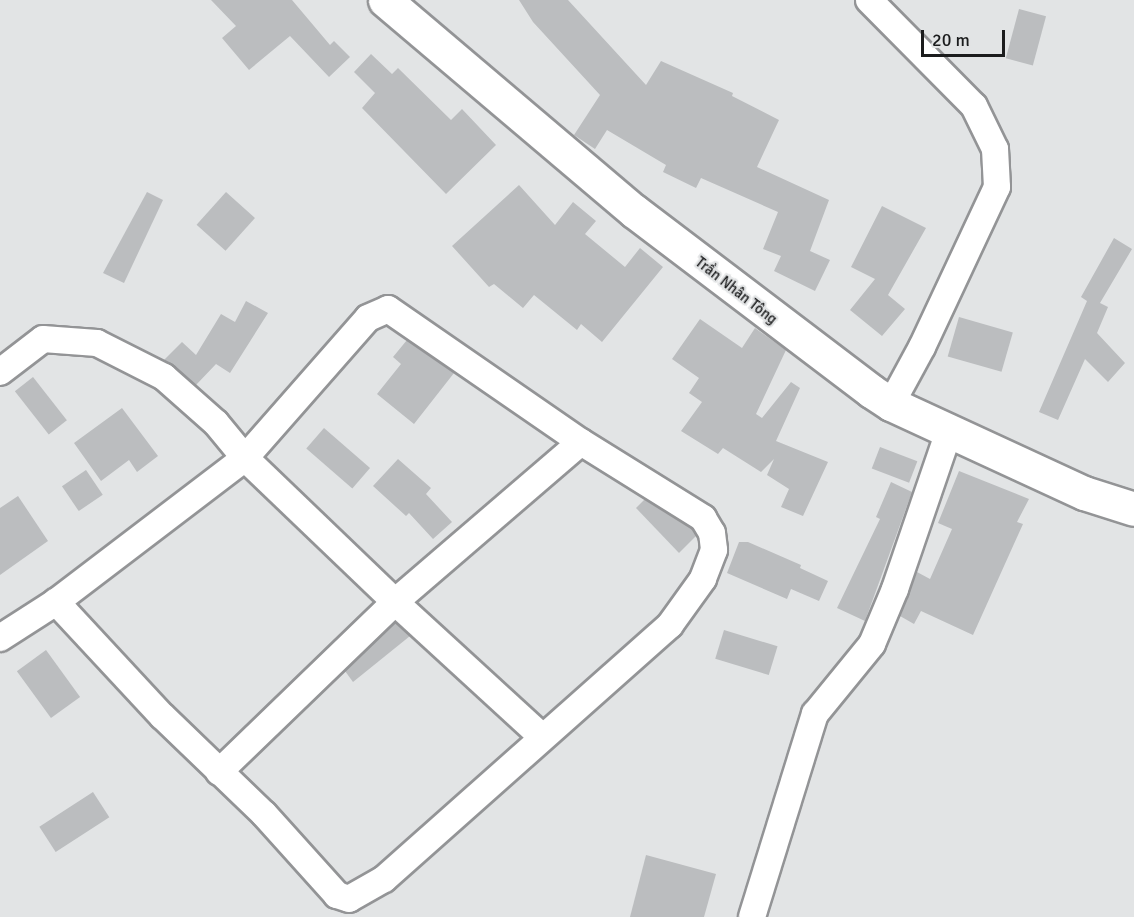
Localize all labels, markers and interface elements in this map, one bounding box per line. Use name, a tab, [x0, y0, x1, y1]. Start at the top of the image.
scale bar	[924, 18, 1008, 56]
text: 20 m	[932, 29, 970, 51]
street label: Trần Nhân Tông	[691, 253, 781, 329]

